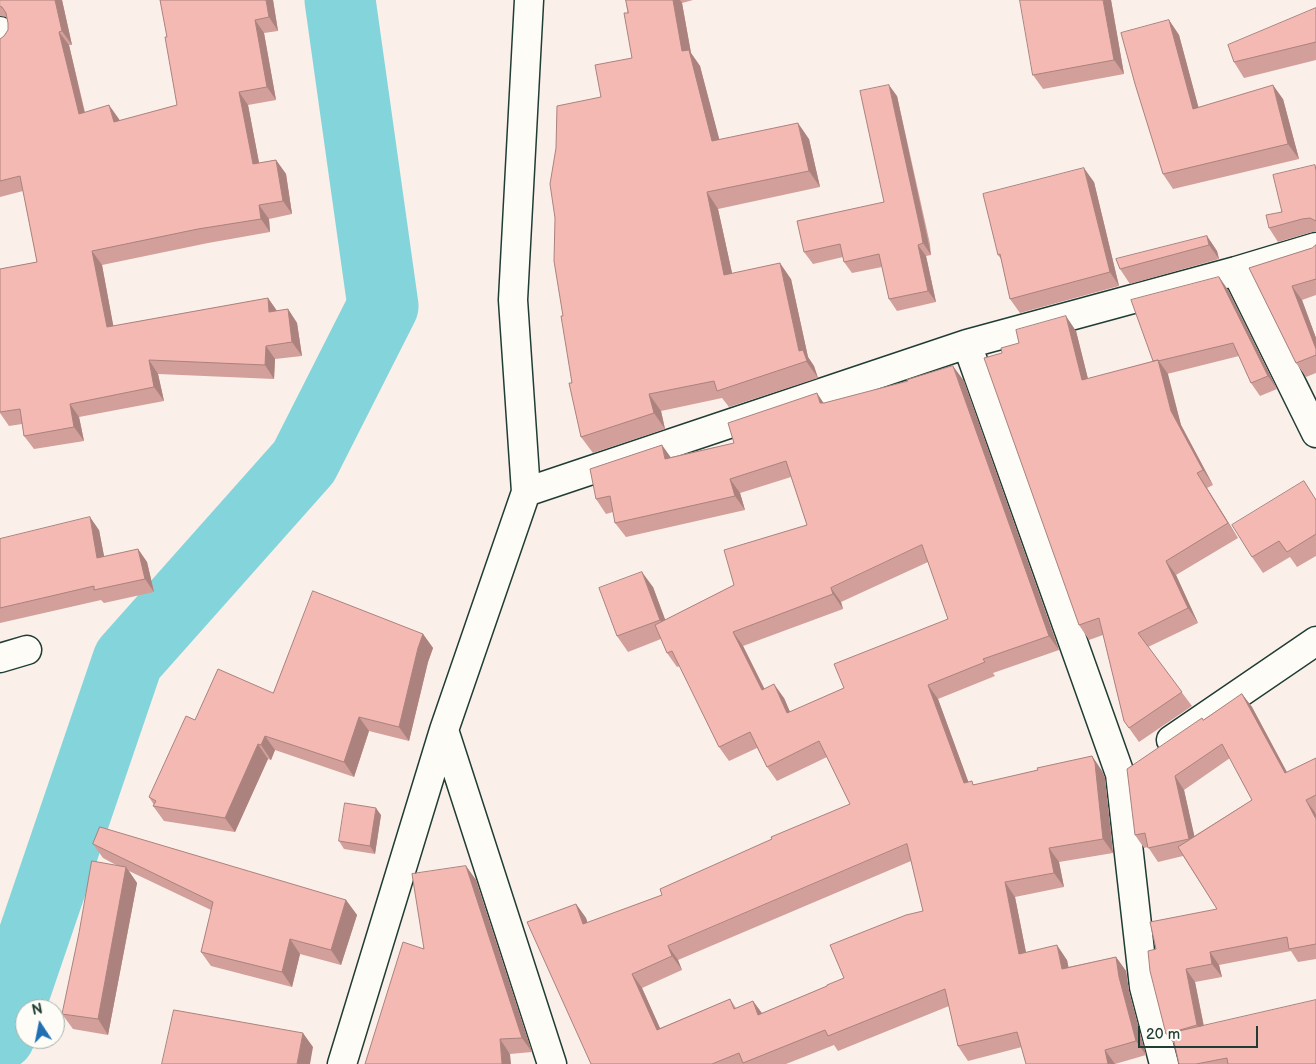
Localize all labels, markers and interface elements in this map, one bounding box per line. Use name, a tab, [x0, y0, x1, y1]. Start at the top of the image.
north arrow	[15, 999, 65, 1049]
text: N	[30, 1000, 44, 1019]
scale bar	[1141, 1016, 1261, 1048]
text: 20 m	[1146, 1025, 1180, 1044]

